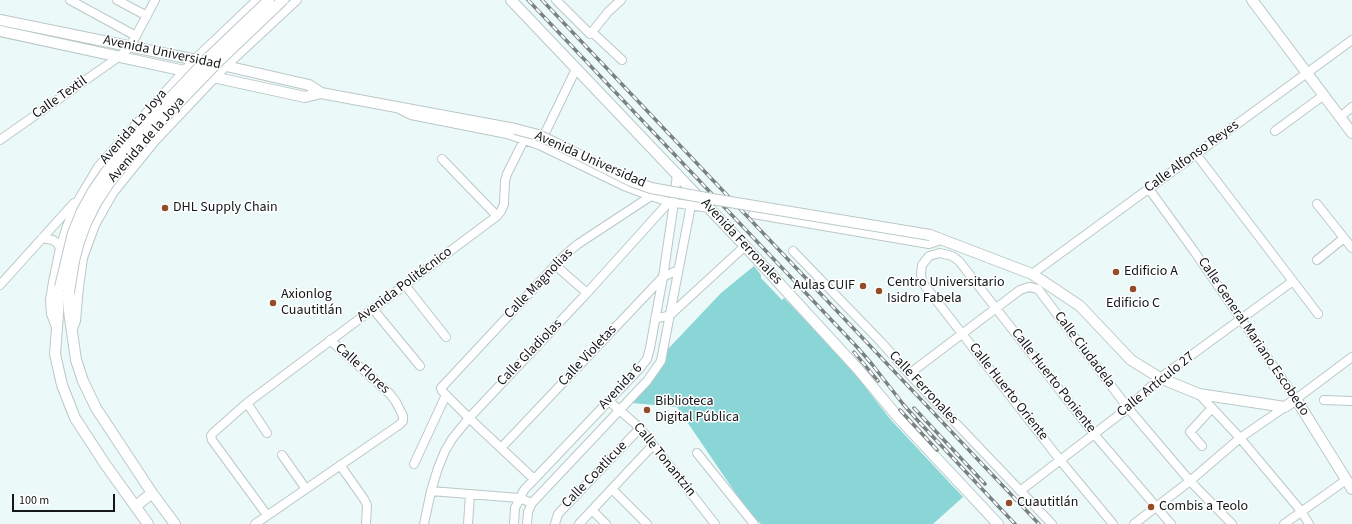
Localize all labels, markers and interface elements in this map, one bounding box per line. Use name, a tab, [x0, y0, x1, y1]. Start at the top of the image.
street label: Avenida Universidad	[102, 32, 222, 74]
street label: Calle Textil	[29, 73, 91, 123]
street label: Avenida La Joya	[97, 86, 171, 168]
street label: Avenida de la Joya	[105, 94, 189, 186]
street label: Calle Alfonso Reyes	[1141, 117, 1243, 197]
street label: Avenida Universidad	[532, 128, 648, 192]
street label: Avenida Ferronales	[697, 195, 785, 289]
place label: DHL Supply Chain	[173, 200, 278, 216]
marker: DHL Supply Chain	[160, 203, 170, 213]
street label: Avenida Politécnico	[354, 244, 456, 326]
street label: Calle Magnolias	[501, 245, 577, 323]
street label: Calle General Mariano Escobedo	[1194, 255, 1312, 419]
place label: Edificio A	[1124, 264, 1178, 280]
marker: Edificio A	[1111, 267, 1121, 277]
place label: Centro Universitario Isidro Fabela	[887, 275, 1004, 308]
place label: Aulas CUIF	[793, 278, 855, 294]
marker: Aulas CUIF	[858, 281, 868, 291]
marker: Edificio C	[1128, 284, 1138, 294]
marker: Centro Universitario Isidro Fabela	[874, 286, 884, 296]
place label: Axionlog Cuautitlán	[281, 287, 342, 320]
place label: Edificio C	[1106, 296, 1160, 312]
marker: Axionlog Cuautitlán	[268, 298, 278, 308]
street label: Calle Ciudadela	[1050, 309, 1118, 391]
street label: Calle Gladiolas	[494, 316, 566, 390]
street label: Calle Violetas	[555, 322, 621, 390]
street label: Calle Huerto Poniente	[1007, 325, 1099, 437]
street label: Calle Flores	[331, 340, 393, 398]
street label: Calle Huerto Oriente	[965, 340, 1051, 444]
street label: Calle Ferronales	[885, 348, 961, 428]
street label: Calle Artículo 27	[1114, 349, 1198, 421]
street label: Avenida 6	[596, 361, 646, 413]
place label: Biblioteca Digital Pública	[655, 394, 739, 426]
marker: Biblioteca Digital Pública	[642, 405, 652, 415]
street label: Calle Tonantzin	[629, 420, 699, 500]
street label: Calle Coatlicue	[559, 438, 631, 512]
scale bar	[14, 486, 117, 512]
text: 100 m	[19, 492, 49, 509]
place label: Cuautitlán	[1017, 495, 1078, 511]
marker: Cuautitlán	[1004, 498, 1014, 508]
place label: Combis a Teolo	[1159, 499, 1248, 515]
marker: Combis a Teolo	[1146, 502, 1156, 512]

